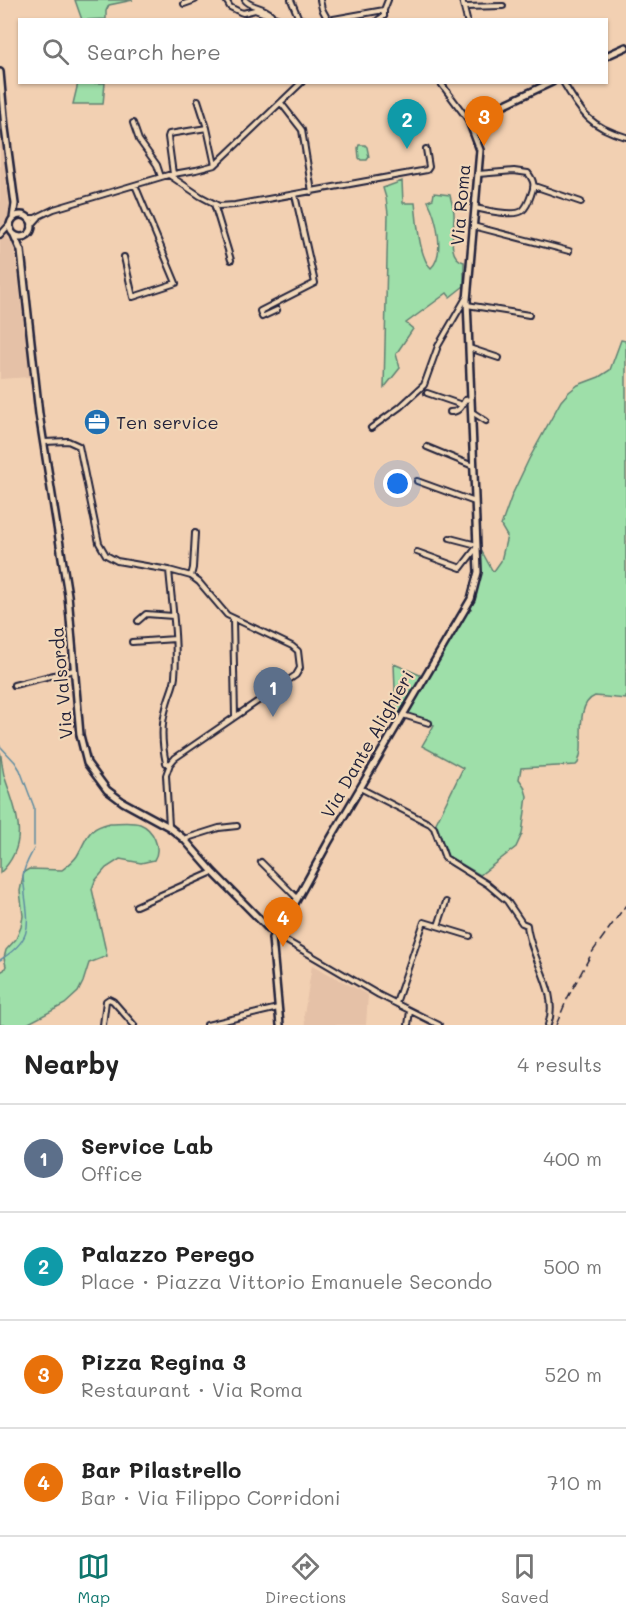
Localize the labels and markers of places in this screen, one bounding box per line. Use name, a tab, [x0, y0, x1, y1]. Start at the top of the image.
pin: 3	[464, 96, 504, 146]
pin: 2	[388, 100, 426, 149]
office icon: Ten service	[82, 407, 112, 437]
place label: Ten service	[116, 410, 219, 434]
pin: 1	[254, 668, 292, 717]
pin: 4	[264, 898, 302, 947]

